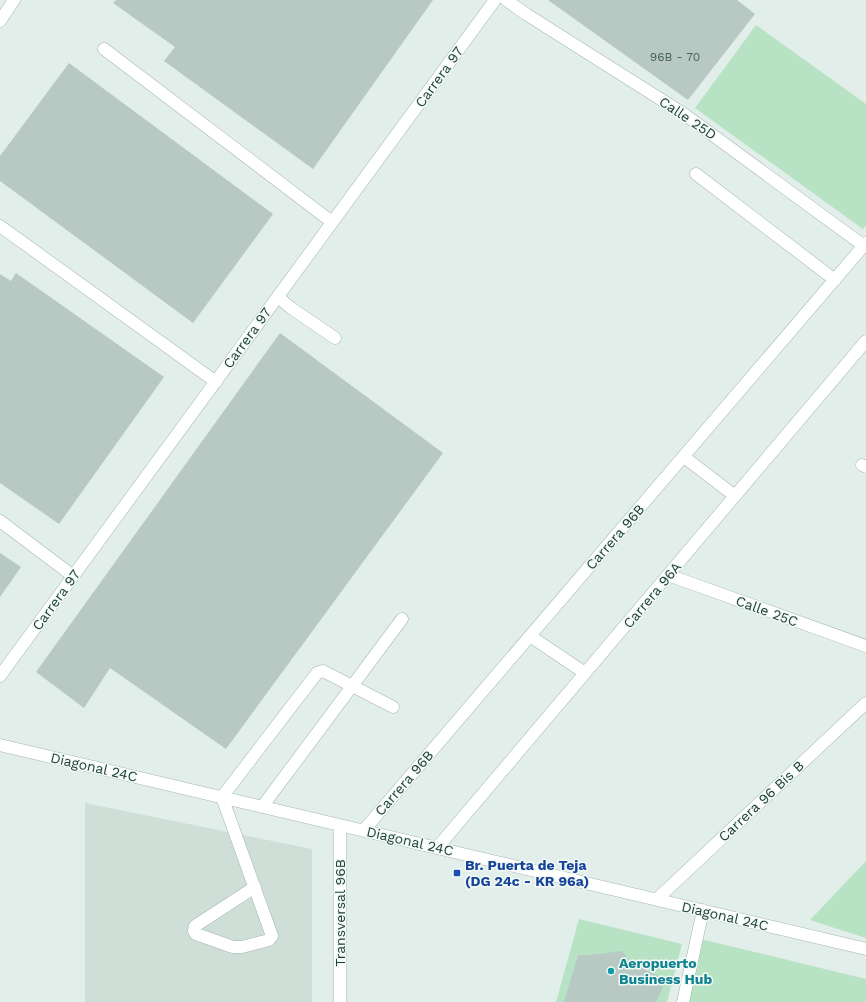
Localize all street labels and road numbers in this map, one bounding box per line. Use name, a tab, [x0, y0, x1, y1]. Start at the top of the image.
street label: Carrera 97	[412, 44, 466, 110]
street label: Calle 25D	[656, 93, 720, 143]
street label: Carrera 97	[220, 305, 274, 371]
street label: Carrera 96B	[582, 501, 648, 573]
street label: Carrera 96A	[620, 559, 684, 631]
street label: Carrera 97	[29, 567, 83, 633]
street label: Calle 25C	[734, 592, 800, 630]
street label: Carrera 96B	[371, 747, 437, 819]
street label: Diagonal 24C	[49, 749, 139, 785]
street label: Carrera 96 Bis B	[715, 757, 807, 845]
street label: Diagonal 24C	[365, 823, 455, 859]
street label: Transversal 96B	[332, 859, 348, 967]
street label: Diagonal 24C	[680, 898, 770, 934]

